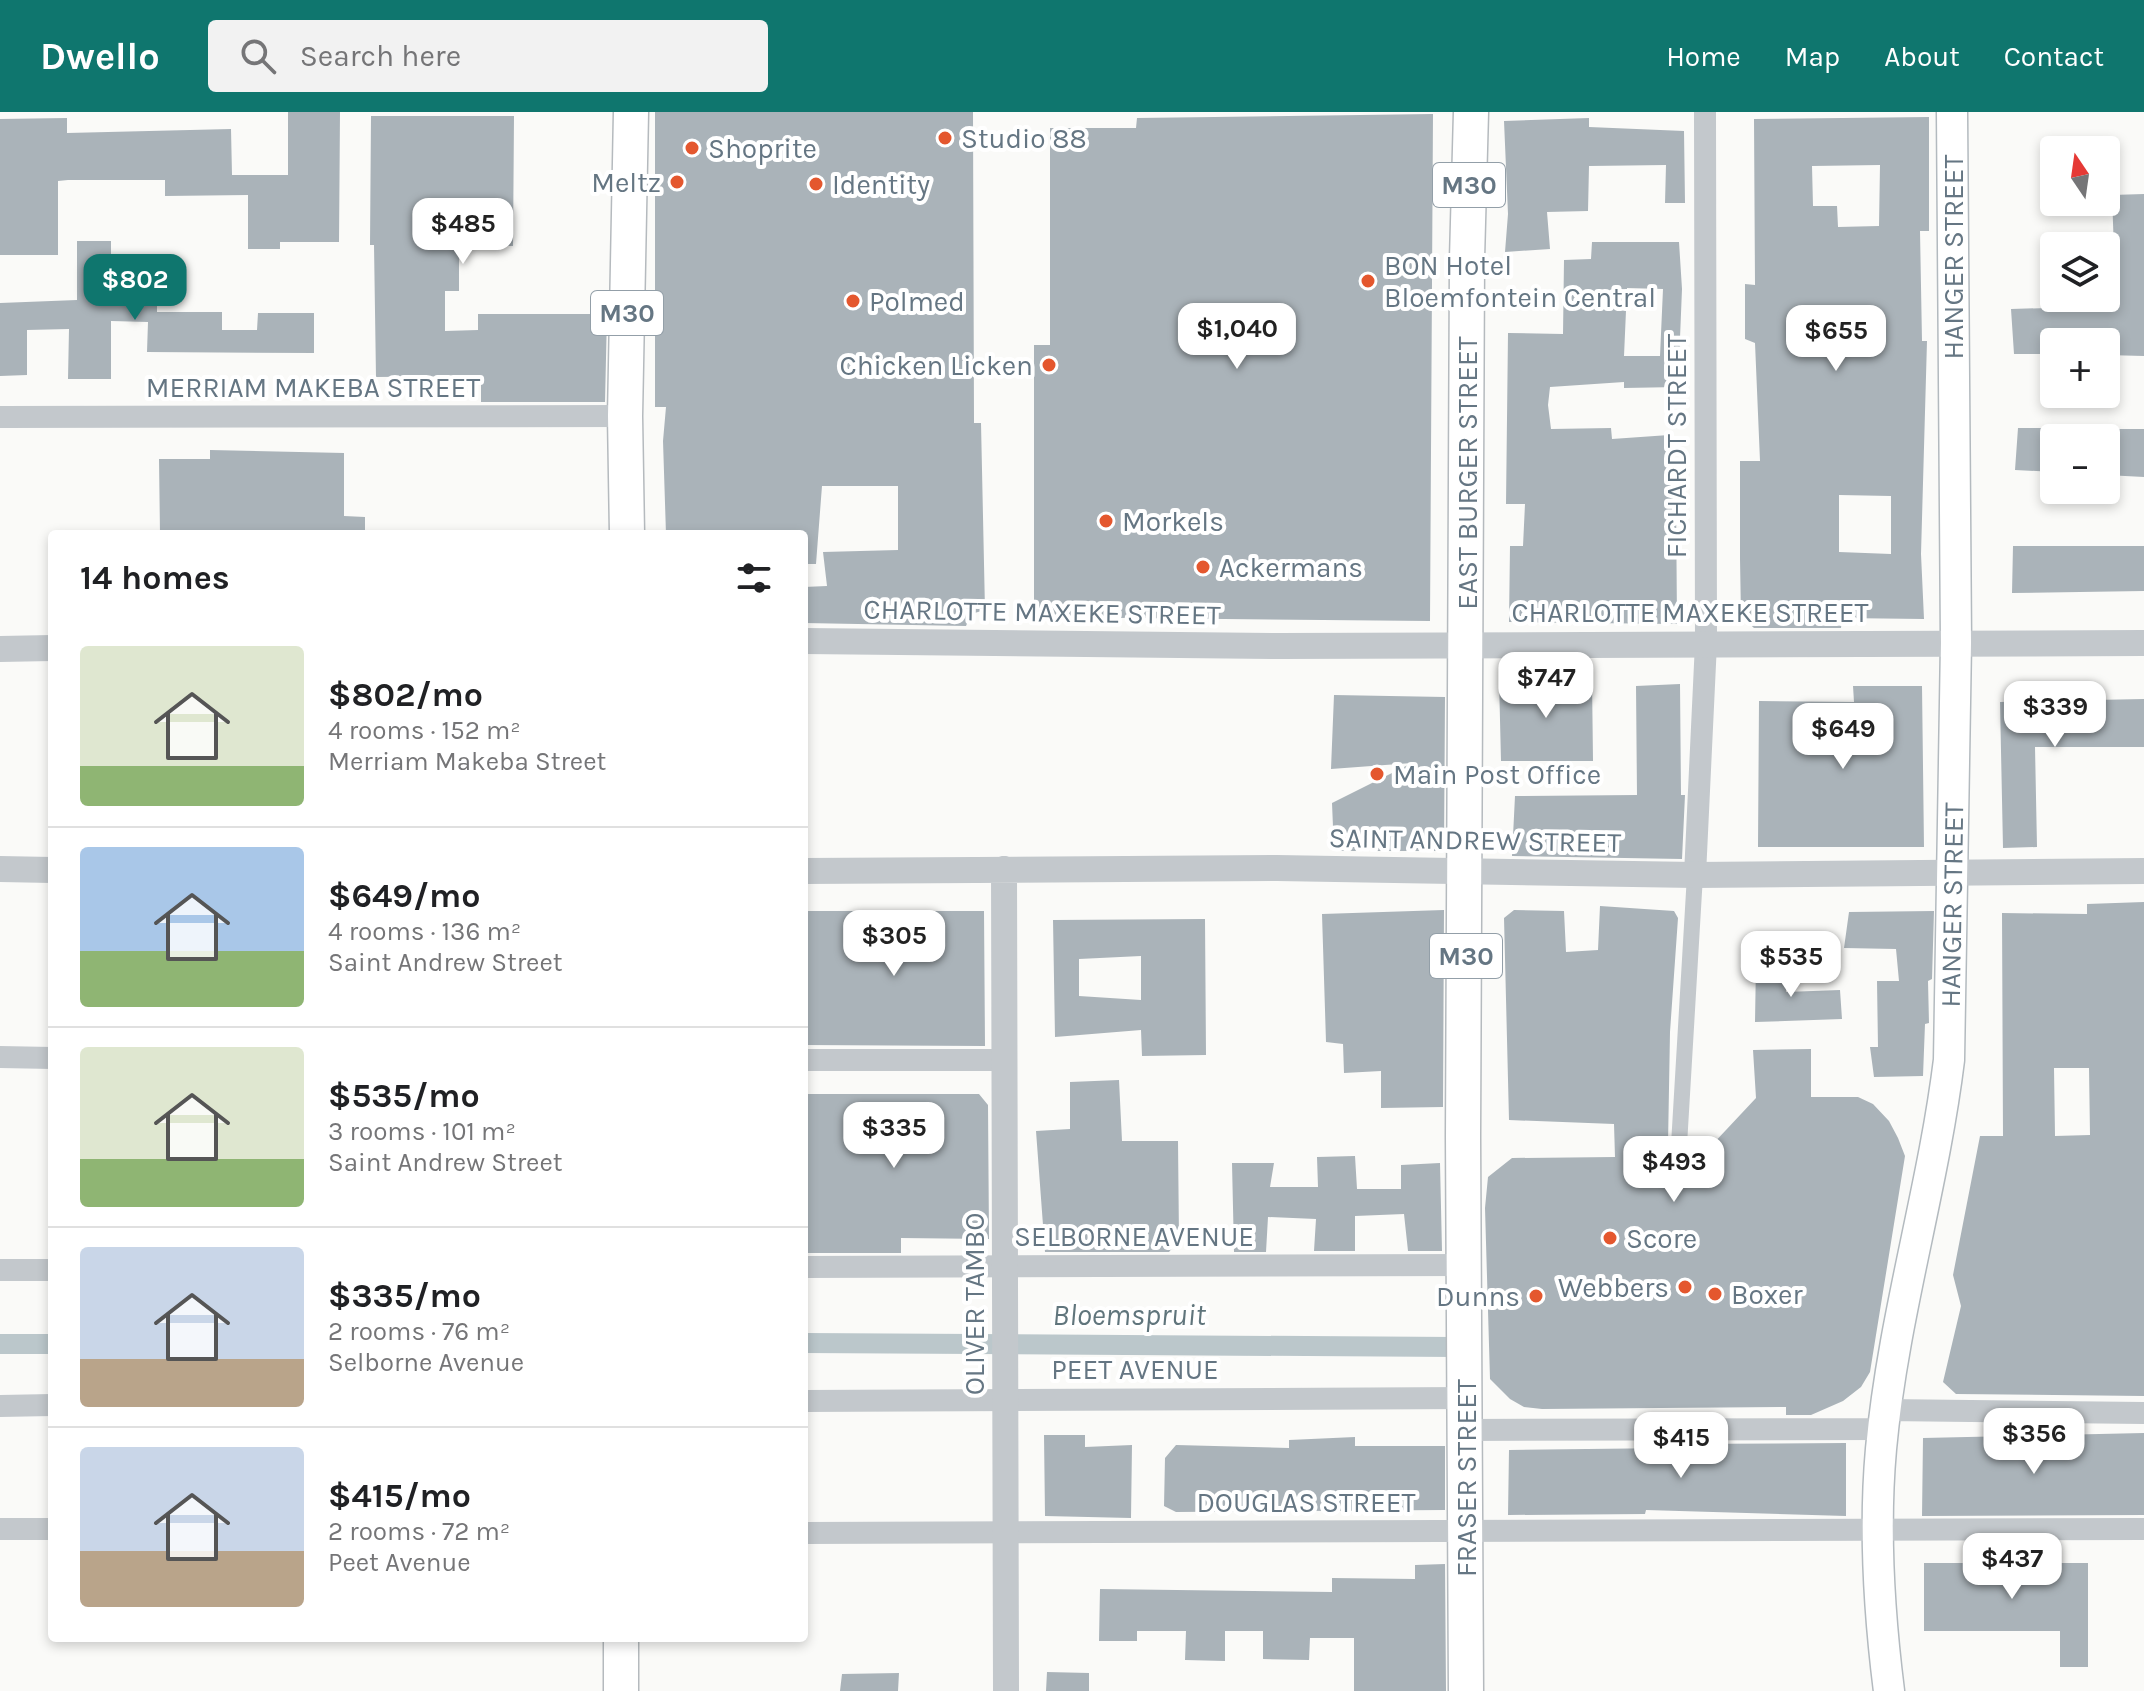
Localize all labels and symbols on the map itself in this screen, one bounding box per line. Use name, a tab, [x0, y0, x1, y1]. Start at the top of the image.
place label: Studio 88	[961, 122, 1087, 155]
marker: Studio 88	[936, 129, 954, 147]
place label: Shoprite	[708, 132, 817, 165]
north arrow	[2040, 136, 2120, 216]
marker: Shoprite	[683, 139, 701, 157]
street label: HANGER STREET	[1937, 154, 1970, 360]
road number: M30	[1433, 163, 1505, 207]
place label: Meltz	[591, 166, 661, 199]
place label: Identity	[832, 168, 930, 201]
marker: Meltz	[668, 173, 686, 191]
marker: Identity	[807, 175, 825, 193]
pin: $485	[416, 198, 510, 266]
place label: BON Hotel Bloemfontein Central	[1384, 249, 1656, 314]
pin: $802	[88, 254, 182, 322]
marker: BON Hotel Bloemfontein Central	[1359, 272, 1377, 290]
place label: Polmed	[869, 285, 965, 318]
road number: M30	[591, 291, 663, 335]
marker: Polmed	[844, 292, 862, 310]
pin: $1,040	[1172, 303, 1302, 371]
pin: $655	[1789, 305, 1883, 373]
street label: FICHARDT STREET	[1660, 334, 1693, 558]
street label: EAST BURGER STREET	[1451, 336, 1484, 610]
place label: Chicken Licken	[840, 349, 1033, 382]
marker: Chicken Licken	[1040, 356, 1058, 374]
street label: MERRIAM MAKEBA STREET	[146, 371, 480, 404]
place label: Morkels	[1122, 505, 1224, 538]
marker: Morkels	[1097, 512, 1115, 530]
place label: Ackermans	[1219, 551, 1363, 584]
marker: Ackermans	[1194, 558, 1212, 576]
street label: CHARLOTTE MAXEKE STREET	[863, 592, 1221, 632]
street label: CHARLOTTE MAXEKE STREET	[1511, 596, 1869, 629]
pin: $747	[1499, 652, 1593, 720]
pin: $339	[2008, 681, 2102, 749]
pin: $649	[1796, 703, 1890, 771]
place label: Main Post Office	[1393, 758, 1601, 791]
marker: Main Post Office	[1368, 765, 1386, 783]
street label: HANGER STREET	[1934, 802, 1970, 1008]
street label: SAINT ANDREW STREET	[1328, 821, 1622, 859]
pin: $305	[847, 910, 941, 978]
pin: $535	[1744, 931, 1838, 999]
road number: M30	[1430, 934, 1502, 978]
pin: $335	[847, 1102, 941, 1170]
pin: $493	[1627, 1136, 1721, 1204]
street label: OLIVER TAMBO	[958, 1213, 991, 1395]
street label: SELBORNE AVENUE	[1014, 1220, 1254, 1253]
place label: Score	[1626, 1222, 1697, 1255]
marker: Score	[1601, 1229, 1619, 1247]
place label: Webbers	[1558, 1271, 1669, 1304]
marker: Webbers	[1676, 1278, 1694, 1296]
place label: Boxer	[1731, 1278, 1803, 1311]
place label: Dunns	[1436, 1280, 1520, 1313]
marker: Boxer	[1706, 1285, 1724, 1303]
marker: Dunns	[1527, 1287, 1545, 1305]
water label: Bloemspruit	[1052, 1297, 1207, 1333]
street label: PEET AVENUE	[1051, 1353, 1219, 1386]
street label: FRASER STREET	[1450, 1379, 1483, 1577]
pin: $356	[1987, 1408, 2081, 1476]
pin: $415	[1634, 1412, 1728, 1480]
street label: DOUGLAS STREET	[1196, 1486, 1416, 1519]
pin: $437	[1965, 1533, 2059, 1601]

